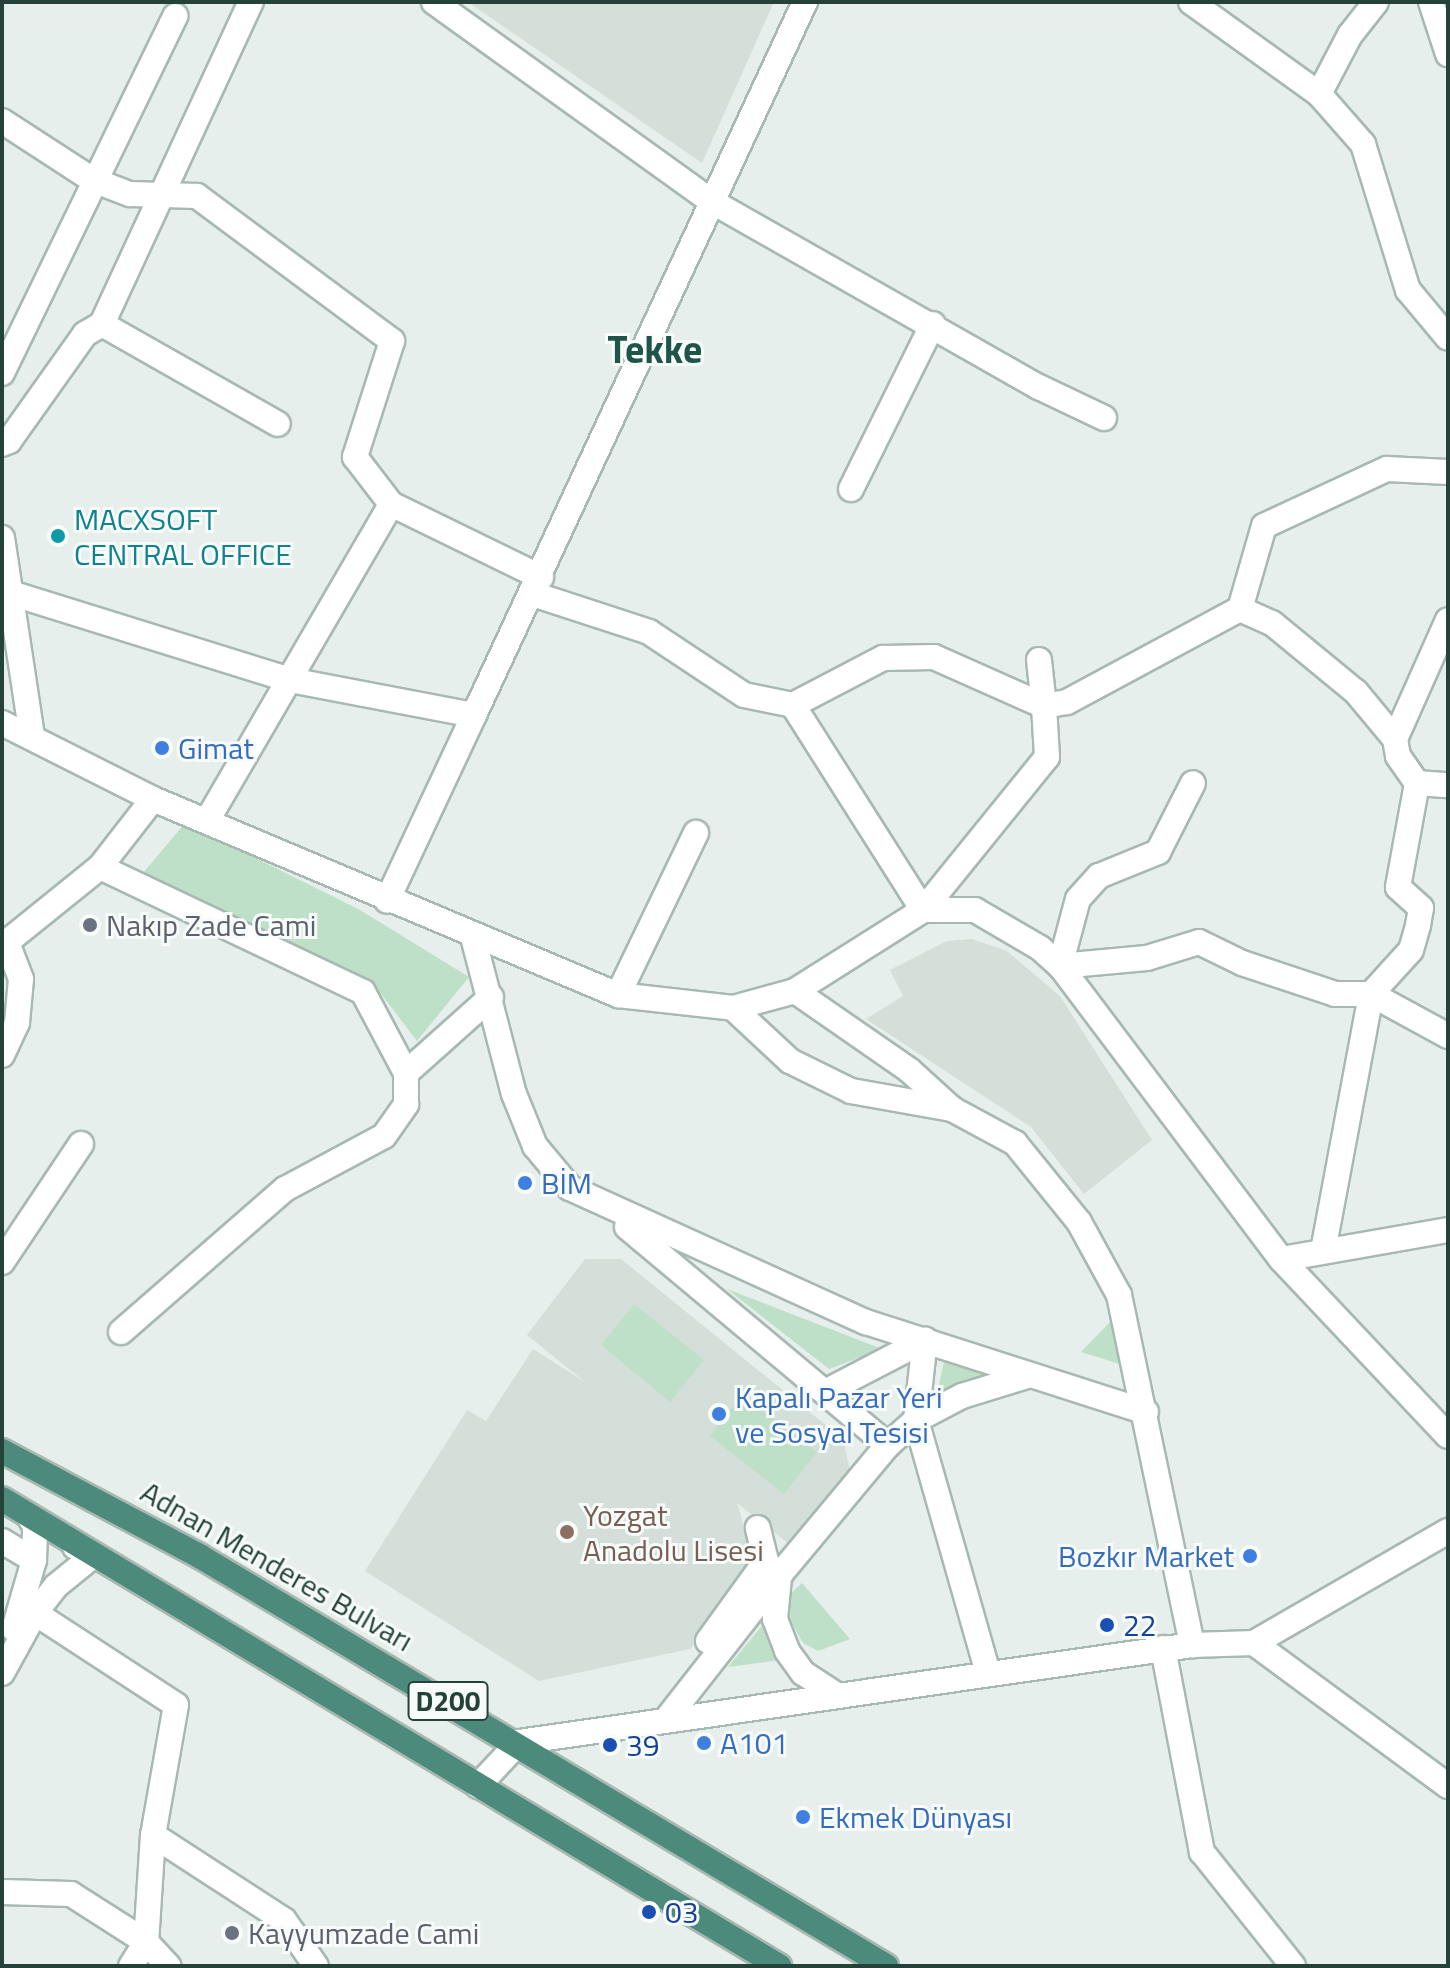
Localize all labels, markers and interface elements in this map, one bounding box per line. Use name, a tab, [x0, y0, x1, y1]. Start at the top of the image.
district label: Tekke	[608, 327, 702, 373]
place label: MACXSOFT CENTRAL OFFICE	[74, 501, 292, 572]
marker: MACXSOFT CENTRAL OFFICE	[49, 527, 67, 545]
place label: Gimat	[178, 730, 254, 766]
marker: Gimat	[153, 739, 171, 757]
place label: Nakıp Zade Cami	[106, 907, 316, 943]
marker: Nakıp Zade Cami	[81, 916, 99, 934]
place label: BİM	[541, 1165, 592, 1201]
marker: BİM	[516, 1174, 534, 1192]
place label: Kapalı Pazar Yeri ve Sosyal Tesisi	[735, 1379, 943, 1450]
marker: Kapalı Pazar Yeri ve Sosyal Tesisi	[710, 1405, 728, 1423]
street label: Adnan Menderes Bulvarı	[135, 1473, 419, 1659]
place label: Yozgat Anadolu Lisesi	[583, 1497, 764, 1568]
marker: Yozgat Anadolu Lisesi	[558, 1523, 576, 1541]
place label: Bozkır Market	[1058, 1538, 1234, 1574]
marker: Bozkır Market	[1241, 1547, 1259, 1565]
place label: 22	[1123, 1607, 1157, 1643]
marker: 22	[1098, 1616, 1116, 1634]
road number: D200	[406, 1677, 490, 1725]
place label: A101	[720, 1725, 788, 1761]
place label: 39	[626, 1727, 660, 1763]
marker: A101	[695, 1734, 713, 1752]
marker: 39	[601, 1736, 619, 1754]
place label: Ekmek Dünyası	[819, 1799, 1012, 1835]
marker: Ekmek Dünyası	[794, 1808, 812, 1826]
place label: 03	[665, 1894, 699, 1930]
marker: 03	[640, 1903, 658, 1921]
place label: Kayyumzade Cami	[248, 1915, 479, 1951]
marker: Kayyumzade Cami	[223, 1924, 241, 1942]

